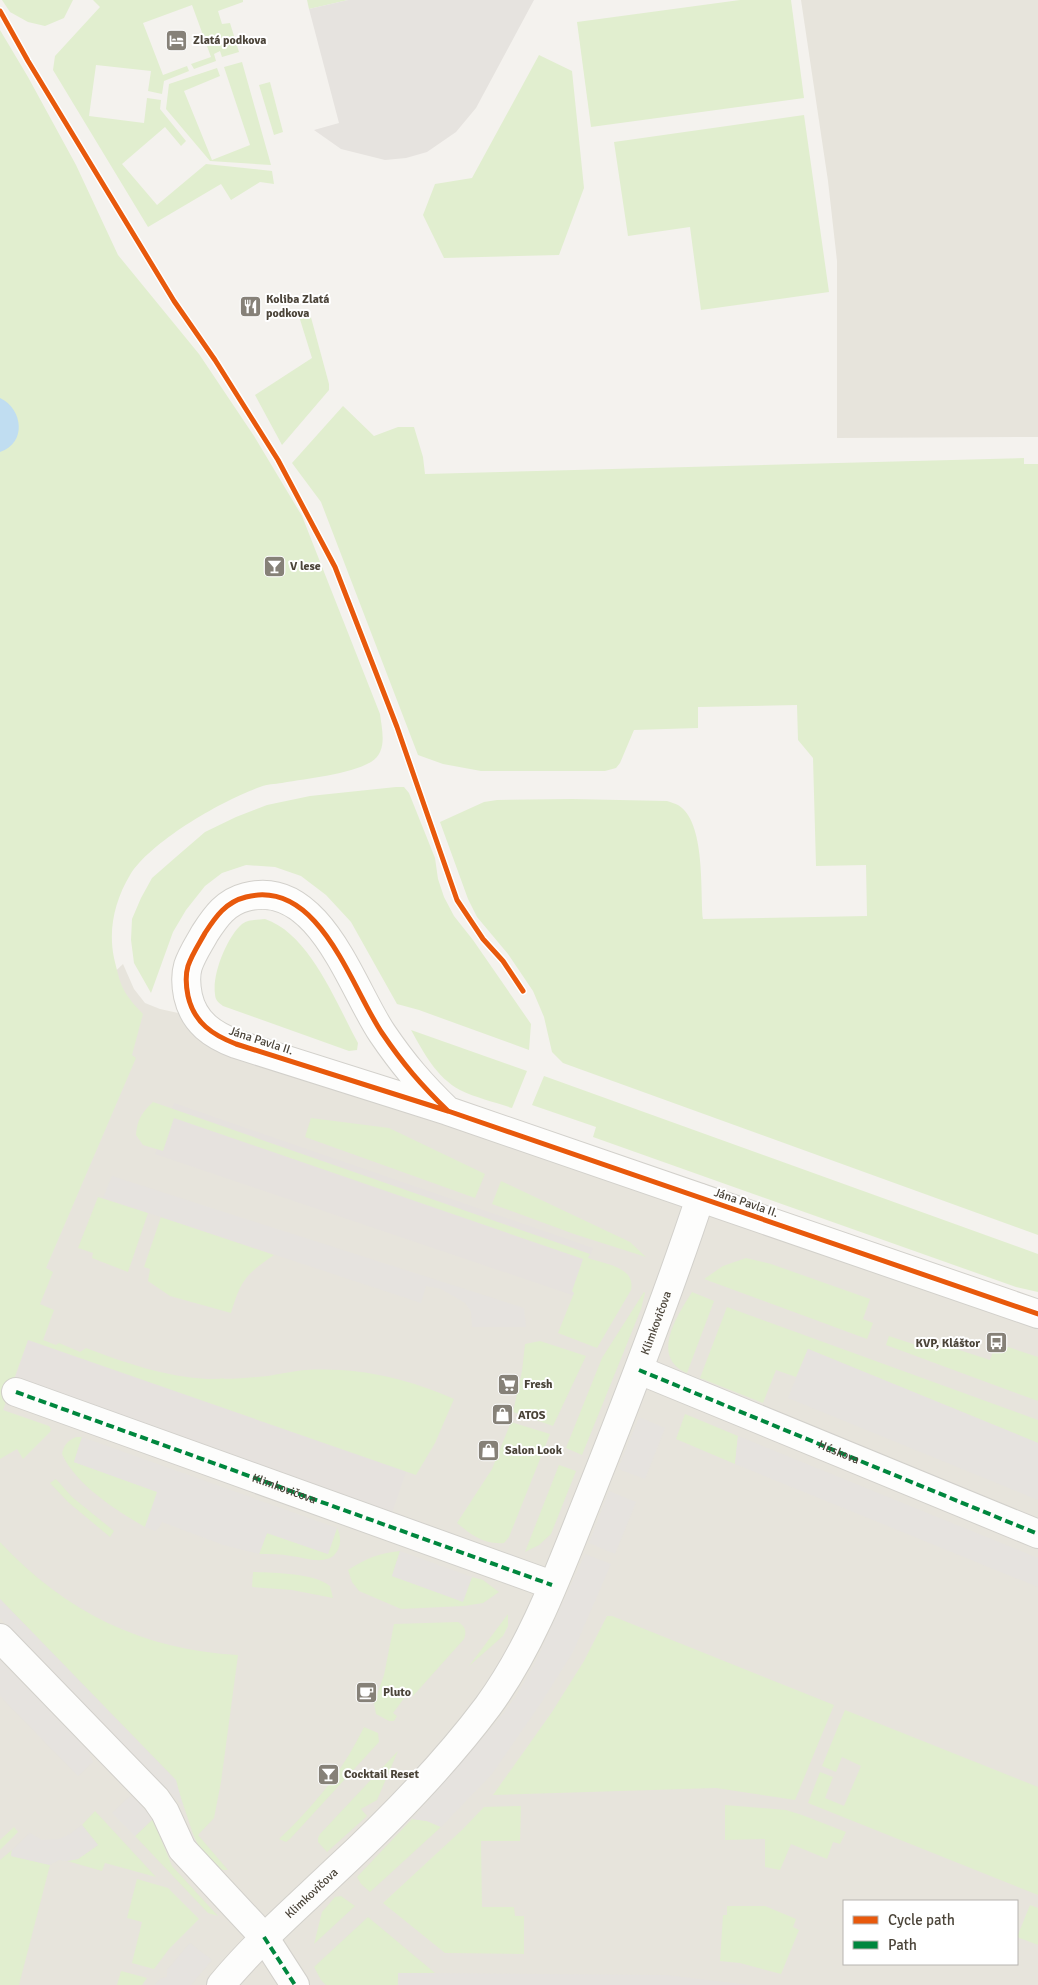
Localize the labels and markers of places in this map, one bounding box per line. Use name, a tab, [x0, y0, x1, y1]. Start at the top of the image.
hotel icon: Zlatá podkova	[165, 28, 189, 52]
place label: Zlatá podkova	[193, 33, 266, 48]
place label: Koliba Zlatá podkova	[266, 292, 329, 321]
restaurant icon: Koliba Zlatá podkova	[238, 294, 262, 318]
bar icon: V lese	[262, 554, 286, 578]
place label: V lese	[290, 559, 321, 574]
bus stop icon: KVP, Kláštor	[984, 1331, 1008, 1355]
place label: KVP, Kláštor	[916, 1336, 980, 1351]
supermarket icon: Fresh	[496, 1372, 520, 1396]
place label: Fresh	[524, 1377, 553, 1392]
shop icon: ATOS	[490, 1403, 514, 1427]
place label: ATOS	[518, 1408, 546, 1423]
shop icon: Salon Look	[477, 1438, 501, 1462]
place label: Salon Look	[505, 1443, 563, 1458]
cafe icon: Pluto	[355, 1680, 379, 1704]
place label: Pluto	[383, 1685, 411, 1700]
bar icon: Cocktail Reset	[316, 1762, 340, 1786]
place label: Cocktail Reset	[344, 1767, 420, 1782]

